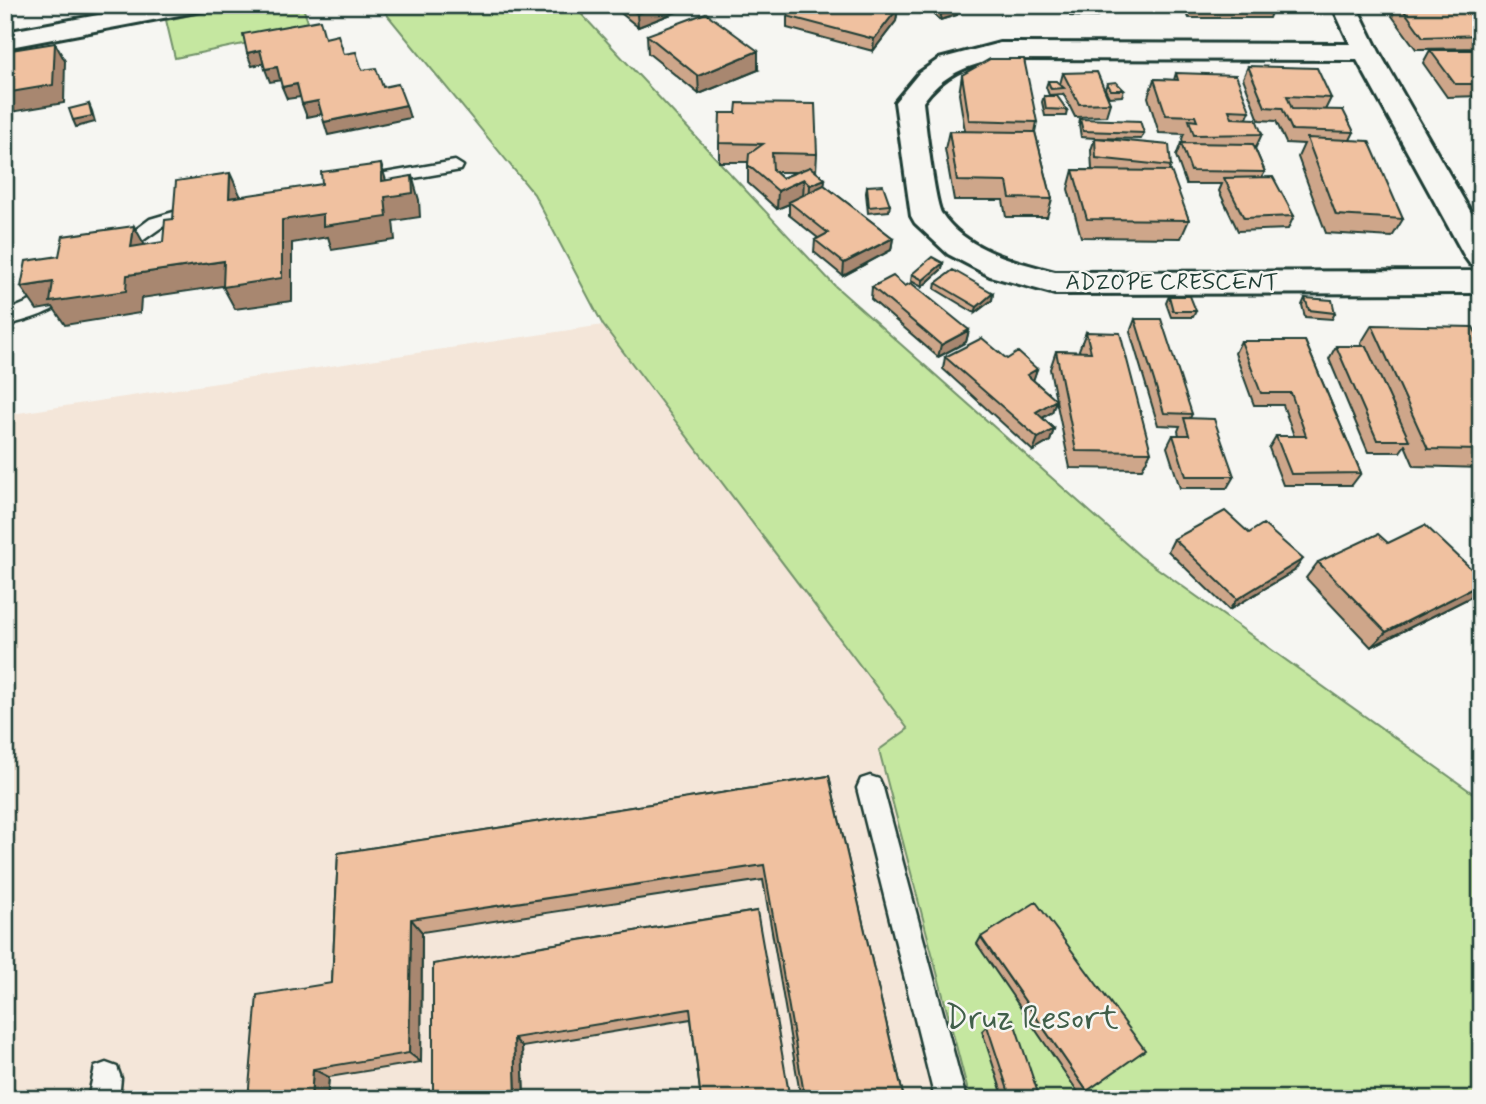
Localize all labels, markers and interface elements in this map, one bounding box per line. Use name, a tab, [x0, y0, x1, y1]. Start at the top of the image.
street label: ADZOPE CRESCENT	[1065, 268, 1279, 298]
park label: Druz Resort	[945, 997, 1119, 1041]

